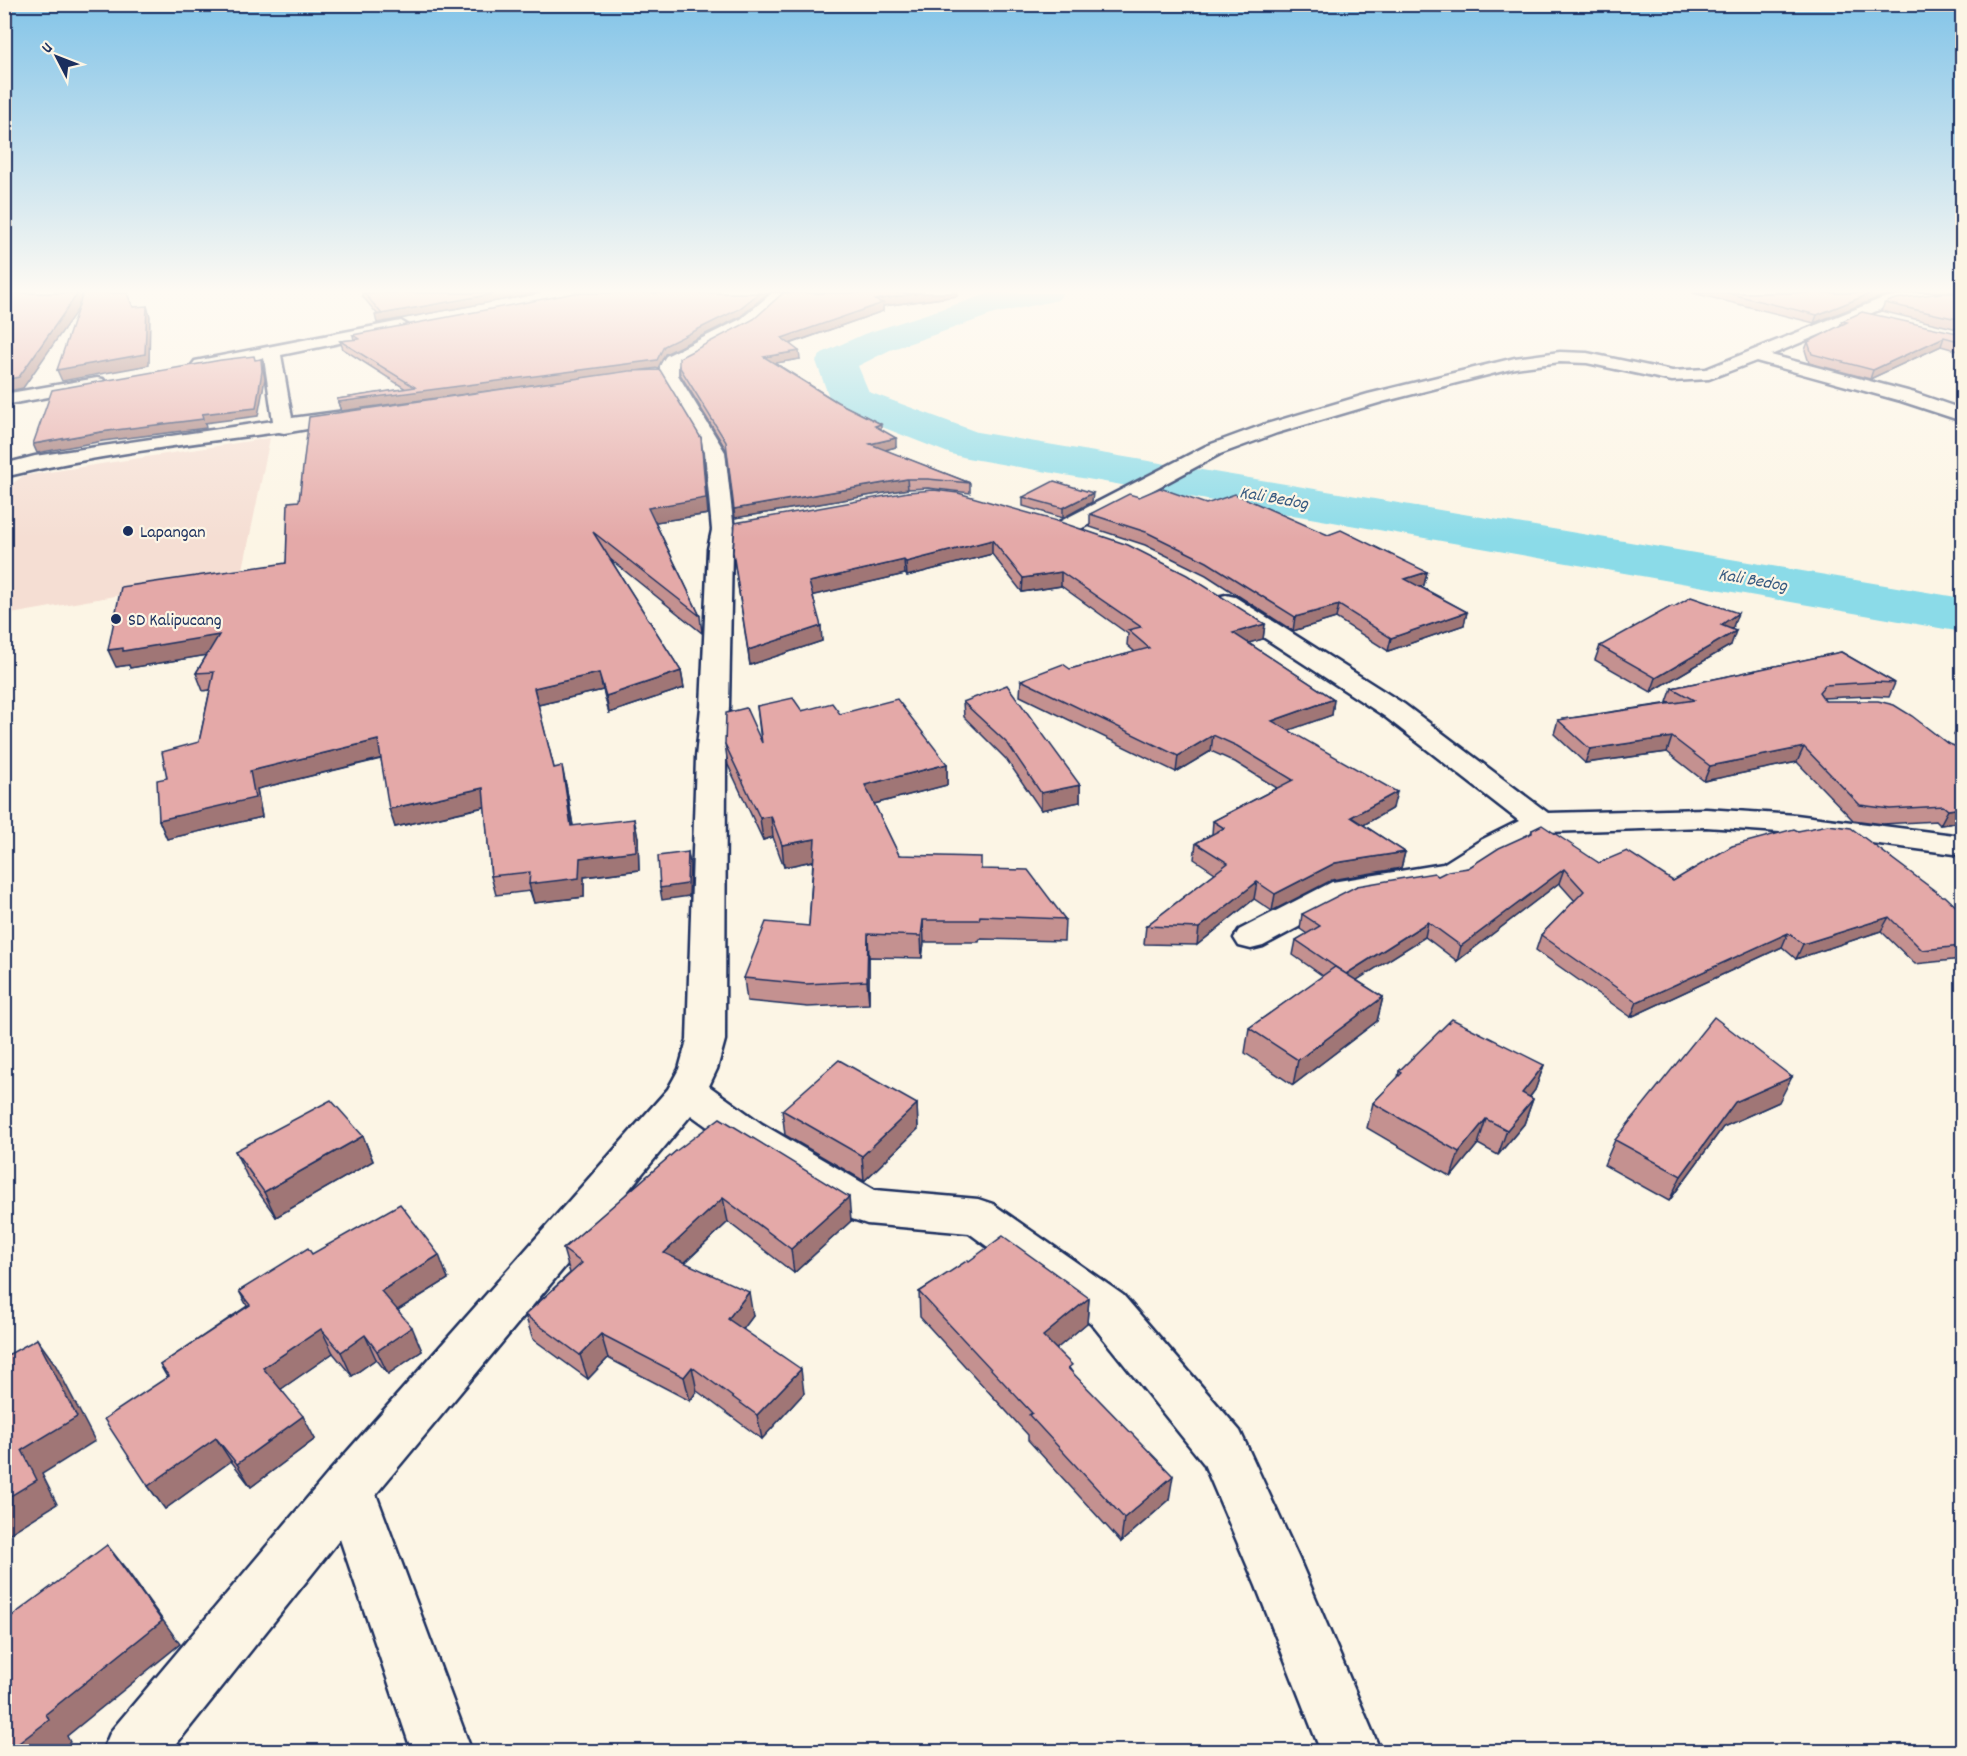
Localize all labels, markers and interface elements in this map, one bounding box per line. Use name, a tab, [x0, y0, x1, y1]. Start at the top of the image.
north arrow	[27, 27, 87, 87]
text: U	[37, 38, 59, 59]
water label: Kali Bedog	[1237, 481, 1311, 518]
place label: Lapangan	[140, 521, 206, 546]
marker: Lapangan	[121, 524, 135, 538]
water label: Kali Bedog	[1716, 563, 1790, 600]
place label: SD Kalipucang	[128, 609, 222, 634]
marker: SD Kalipucang	[109, 612, 123, 626]

